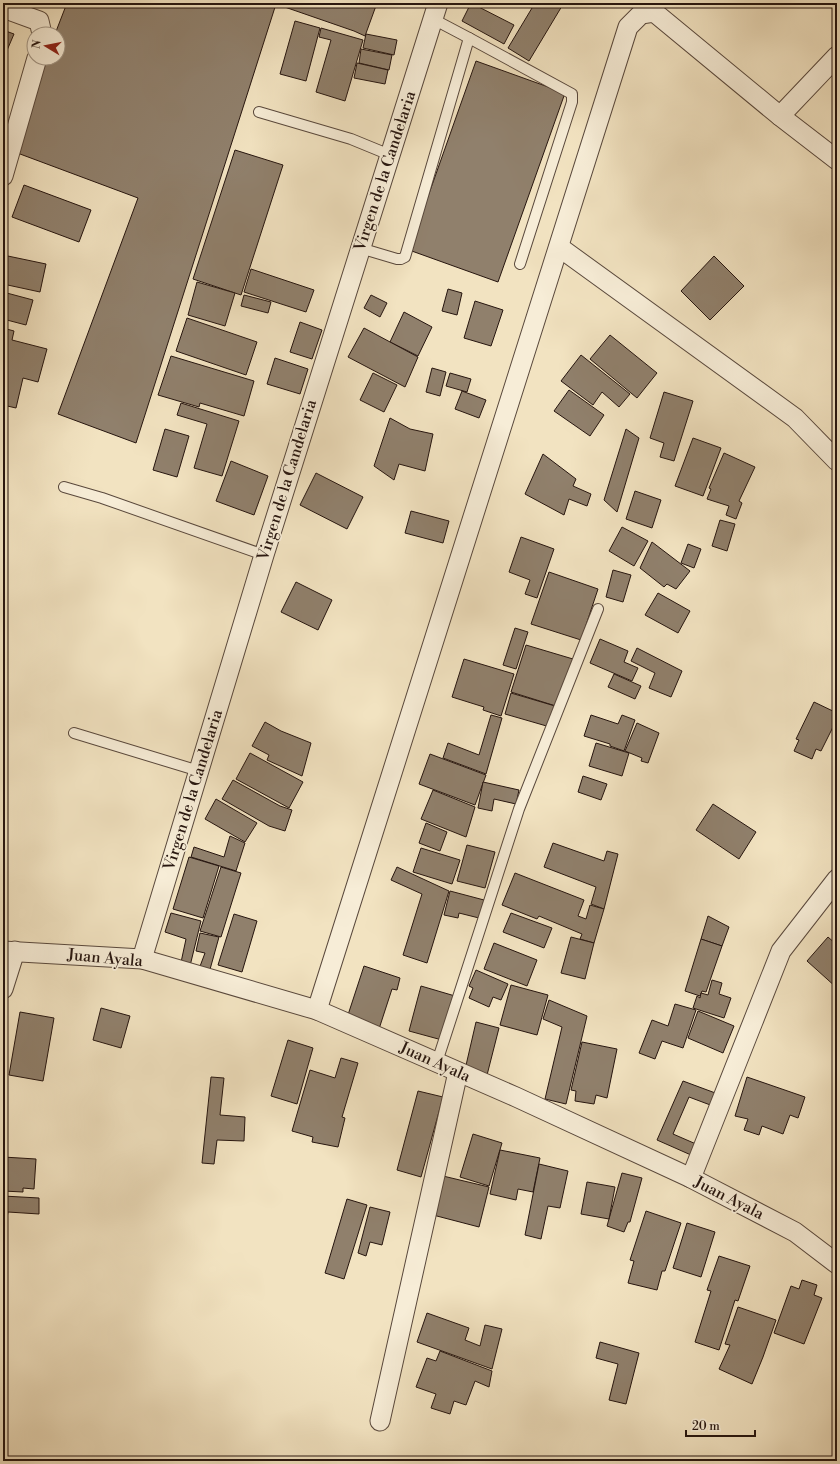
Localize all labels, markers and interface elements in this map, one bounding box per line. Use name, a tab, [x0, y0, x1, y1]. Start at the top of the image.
north arrow	[26, 26, 66, 66]
text: N	[29, 39, 45, 50]
street label: Virgen de la Candelaria	[349, 87, 421, 255]
street label: Virgen de la Candelaria	[253, 396, 321, 564]
street label: Virgen de la Candelaria	[159, 706, 227, 874]
street label: Juan Ayala	[65, 945, 144, 971]
street label: Juan Ayala	[395, 1037, 474, 1087]
street label: Juan Ayala	[690, 1171, 768, 1224]
scale bar	[686, 1412, 755, 1438]
text: 20 m	[692, 1419, 720, 1434]

